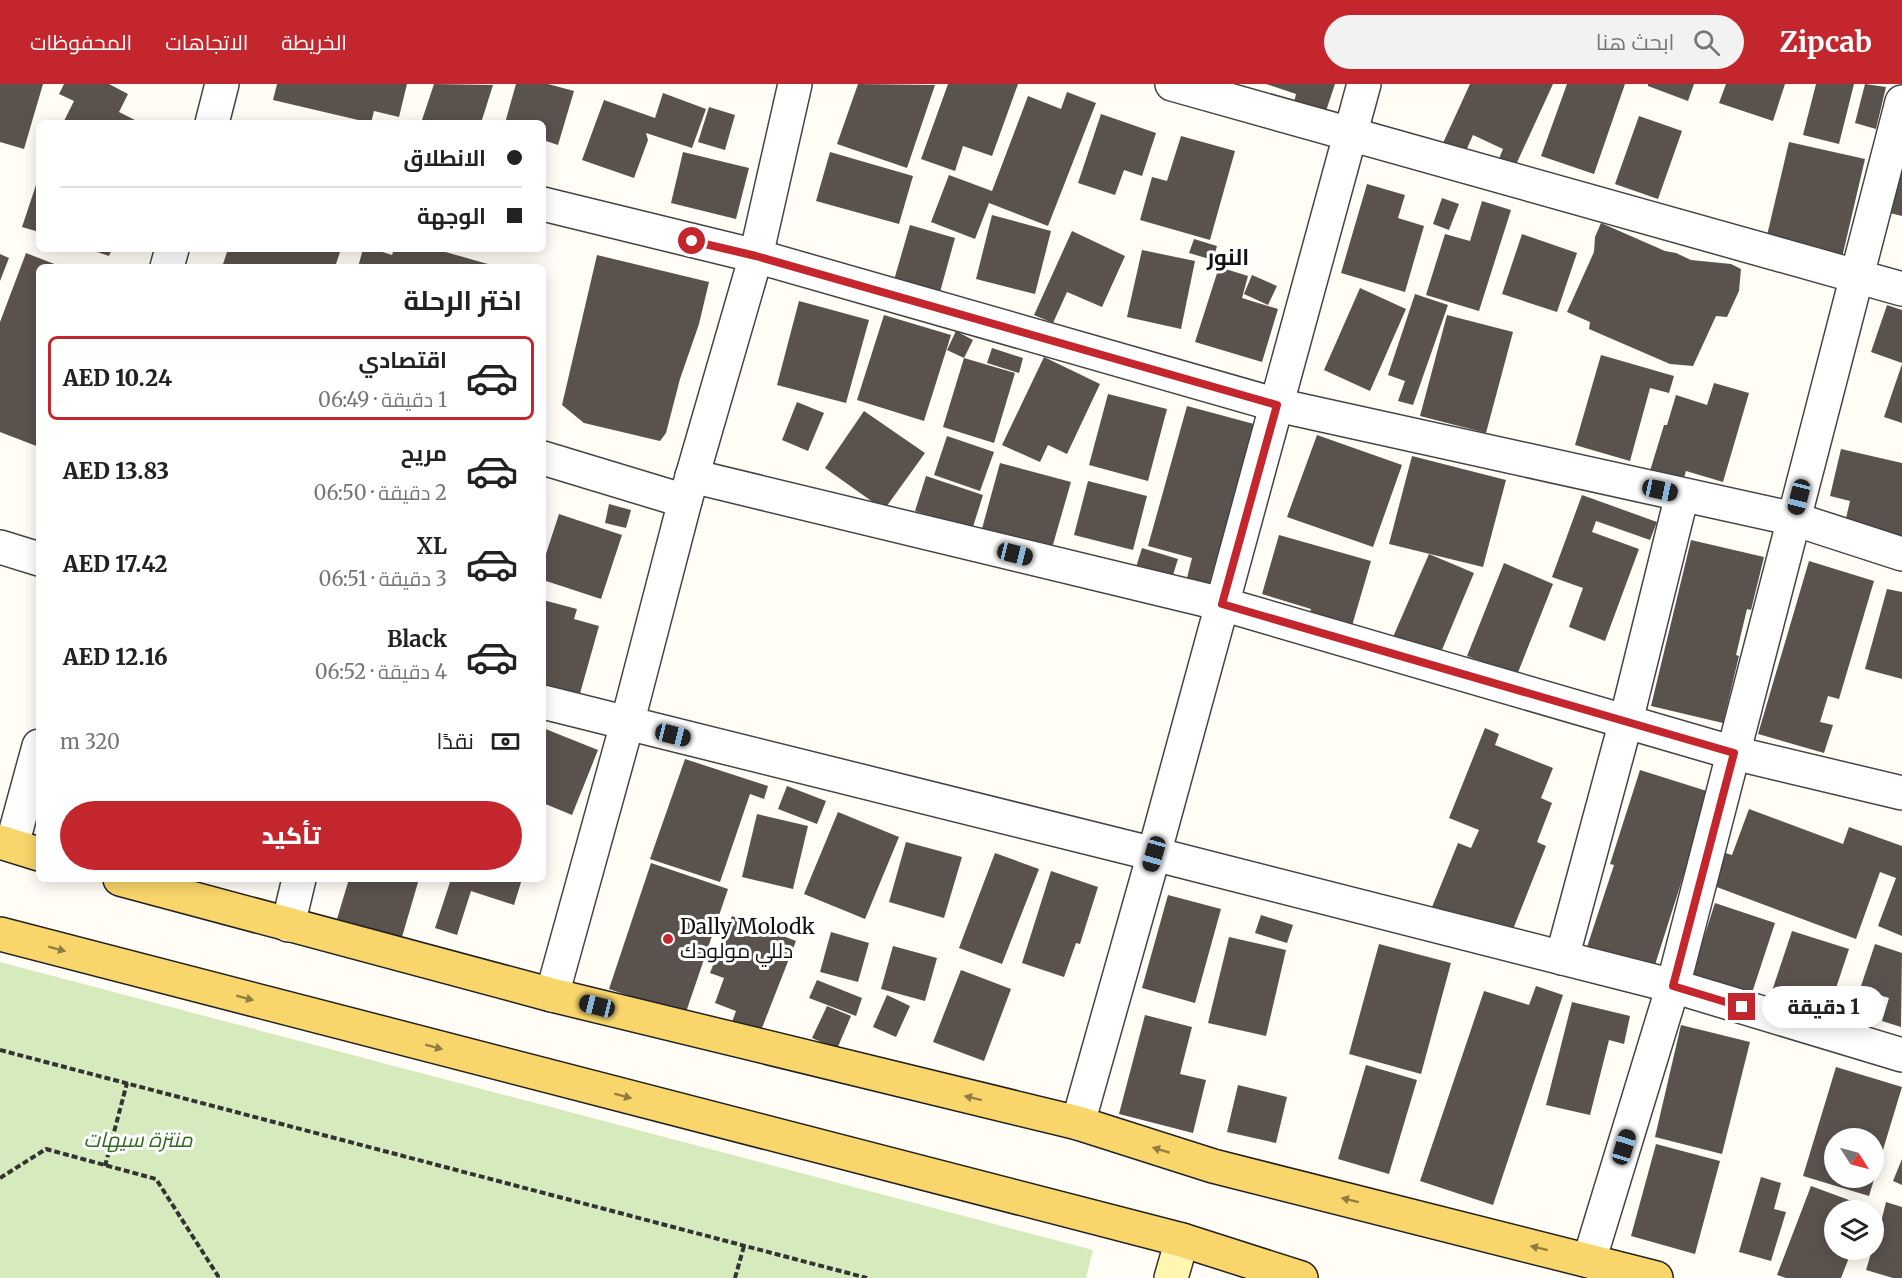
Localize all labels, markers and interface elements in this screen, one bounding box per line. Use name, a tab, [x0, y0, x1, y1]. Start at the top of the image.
search box	[1324, 15, 1744, 69]
text: Zipcab	[1780, 24, 1872, 60]
icon: search	[1690, 26, 1723, 59]
text: ابحث هنا	[1596, 28, 1675, 56]
text: المحفوظات	[30, 29, 132, 56]
text: الاتجاهات	[165, 29, 248, 56]
text: الخريطة	[281, 29, 347, 56]
text: الانطلاق	[403, 144, 486, 172]
text: الوجهة	[417, 202, 486, 230]
route start	[678, 227, 705, 254]
district label: النور	[1206, 243, 1249, 271]
text: اختر الرحلة	[403, 283, 522, 317]
text: اقتصادي	[358, 346, 447, 374]
icon: car	[465, 351, 519, 405]
text: AED 10.24	[63, 364, 172, 392]
text: 1 دقيقة · 06:49	[318, 387, 447, 412]
text: مريح	[401, 439, 447, 467]
icon: car	[465, 444, 519, 498]
text: AED 13.83	[63, 457, 169, 485]
car	[1641, 477, 1679, 503]
car	[1786, 477, 1812, 517]
text: 2 دقيقة · 06:50	[314, 480, 447, 505]
text: XL	[417, 532, 447, 560]
icon: car	[465, 537, 519, 591]
car	[995, 541, 1035, 567]
text: AED 17.42	[63, 550, 168, 578]
text: 3 دقيقة · 06:51	[319, 566, 447, 591]
text: Black	[387, 625, 447, 653]
icon: car	[465, 630, 519, 684]
text: AED 12.16	[63, 643, 168, 671]
text: 4 دقيقة · 06:52	[315, 659, 447, 684]
car	[653, 722, 693, 748]
icon: cash	[489, 725, 522, 758]
text: نقدًا	[436, 727, 474, 755]
text: 320 m	[60, 729, 120, 754]
button: تأكيد	[60, 801, 522, 870]
car	[1140, 834, 1168, 874]
place label: Dally Molodk دللي مولودك	[680, 913, 816, 967]
marker: Dally Molodk دللي مولودك	[661, 932, 675, 946]
one-way arrow	[48, 945, 66, 954]
callout: 1 دقيقة	[1763, 986, 1886, 1028]
car	[577, 993, 617, 1019]
route end	[1728, 993, 1755, 1020]
one-way arrow	[237, 994, 255, 1003]
text: 1 دقيقة	[1787, 994, 1860, 1019]
one-way arrow	[425, 1042, 443, 1052]
one-way arrow	[614, 1091, 632, 1101]
one-way arrow	[964, 1092, 983, 1102]
park label: منتزة سيهات	[83, 1126, 193, 1153]
car	[1610, 1127, 1638, 1167]
north arrow	[1824, 1128, 1884, 1188]
map controls	[1824, 1128, 1884, 1260]
one-way arrow	[1152, 1144, 1170, 1154]
one-way arrow	[1340, 1195, 1359, 1205]
button: layers	[1824, 1200, 1884, 1260]
one-way arrow	[1529, 1243, 1548, 1253]

